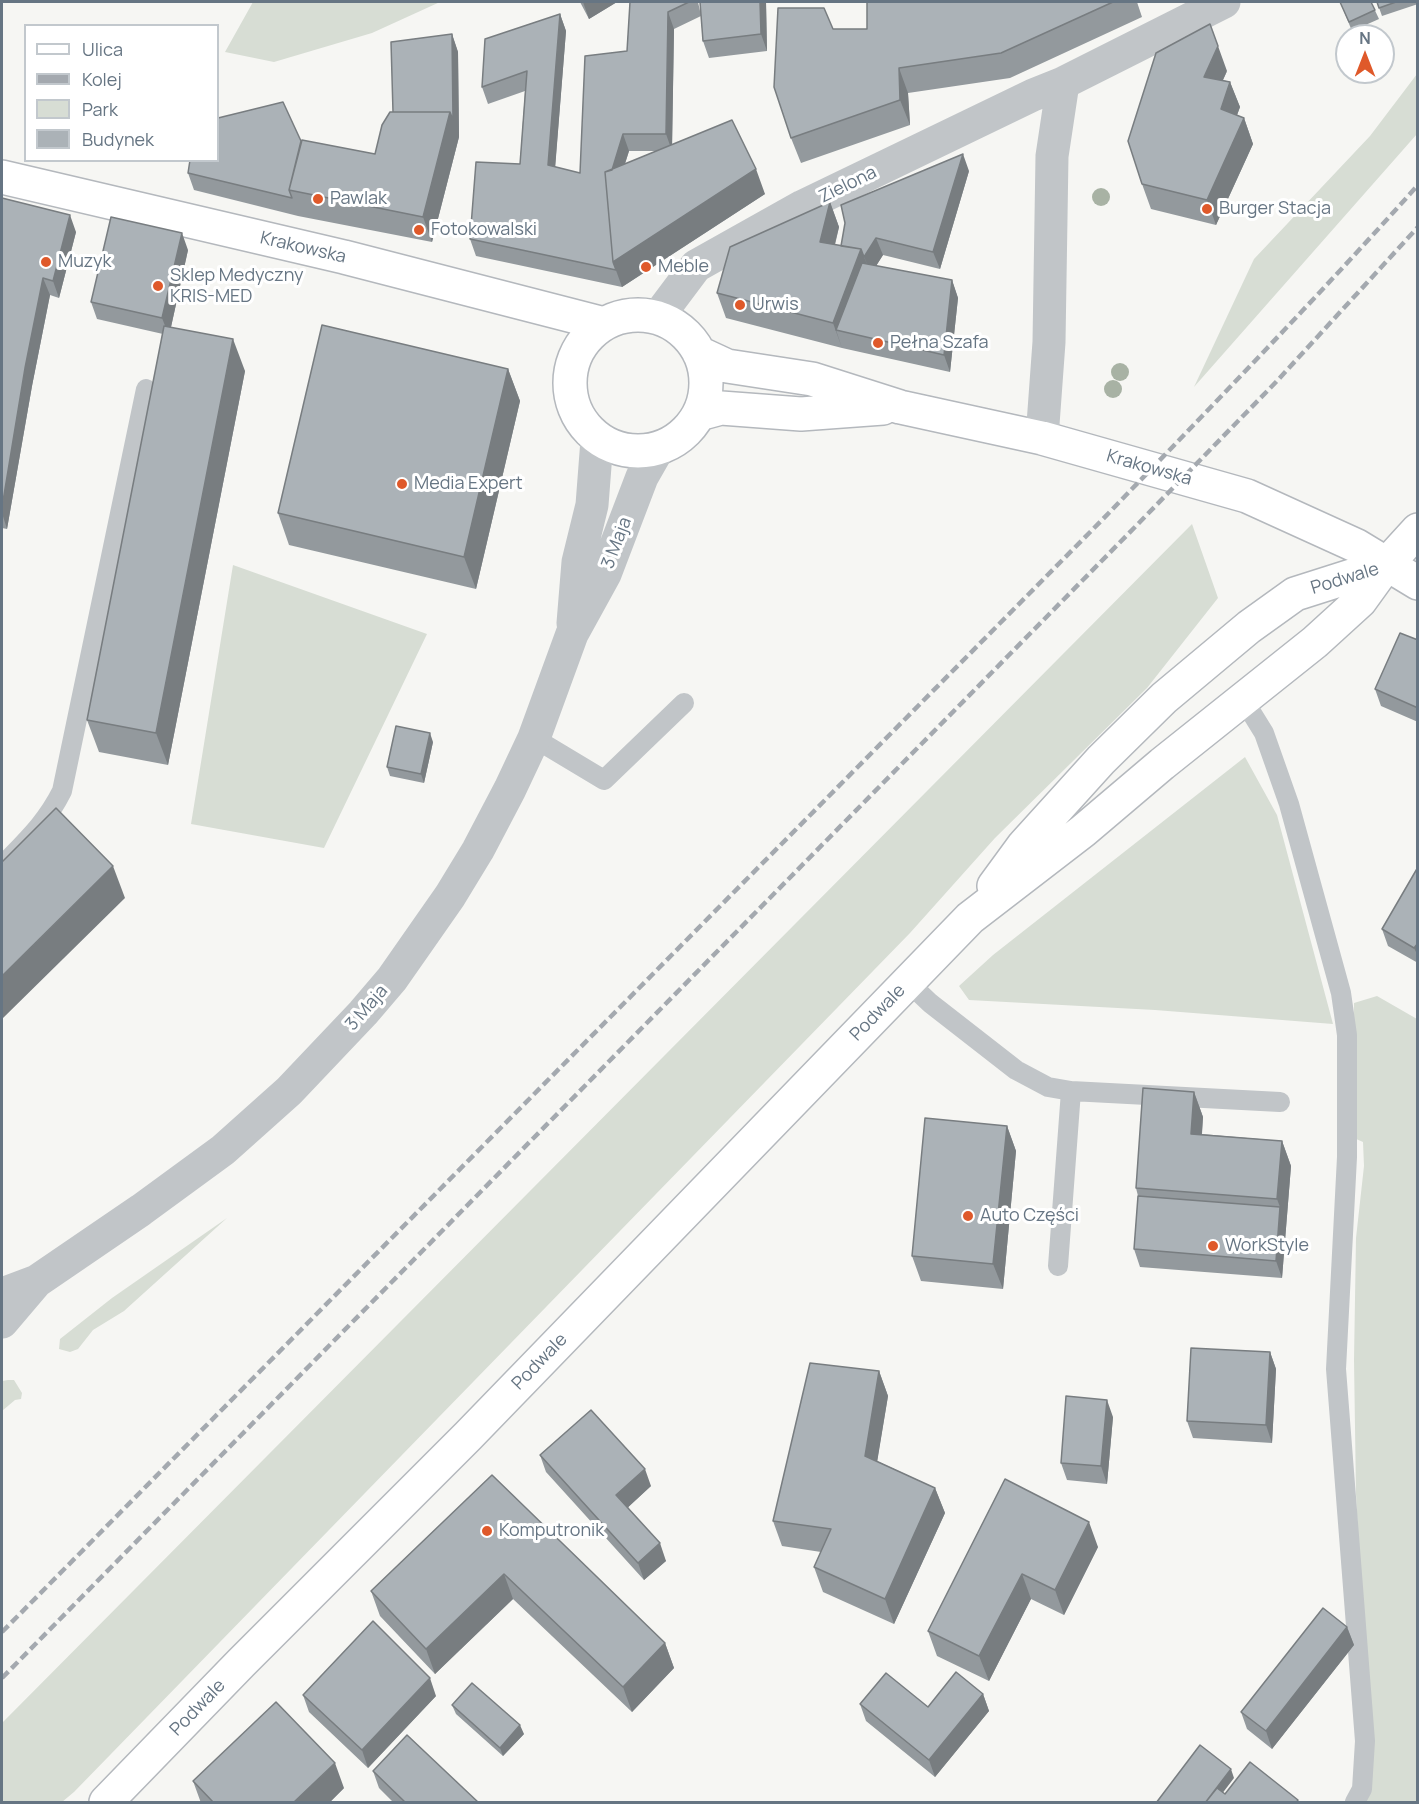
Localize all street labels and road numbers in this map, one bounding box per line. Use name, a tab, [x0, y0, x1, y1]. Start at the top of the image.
street label: Zielona	[816, 162, 880, 208]
street label: Krakowska	[258, 228, 348, 268]
street label: Krakowska	[1104, 446, 1194, 490]
street label: 3 Maja	[597, 514, 637, 572]
street label: Podwale	[1308, 558, 1382, 600]
street label: Podwale	[846, 980, 910, 1046]
street label: 3 Maja	[341, 981, 393, 1035]
street label: Podwale	[508, 1329, 572, 1395]
street label: Podwale	[166, 1675, 230, 1741]

